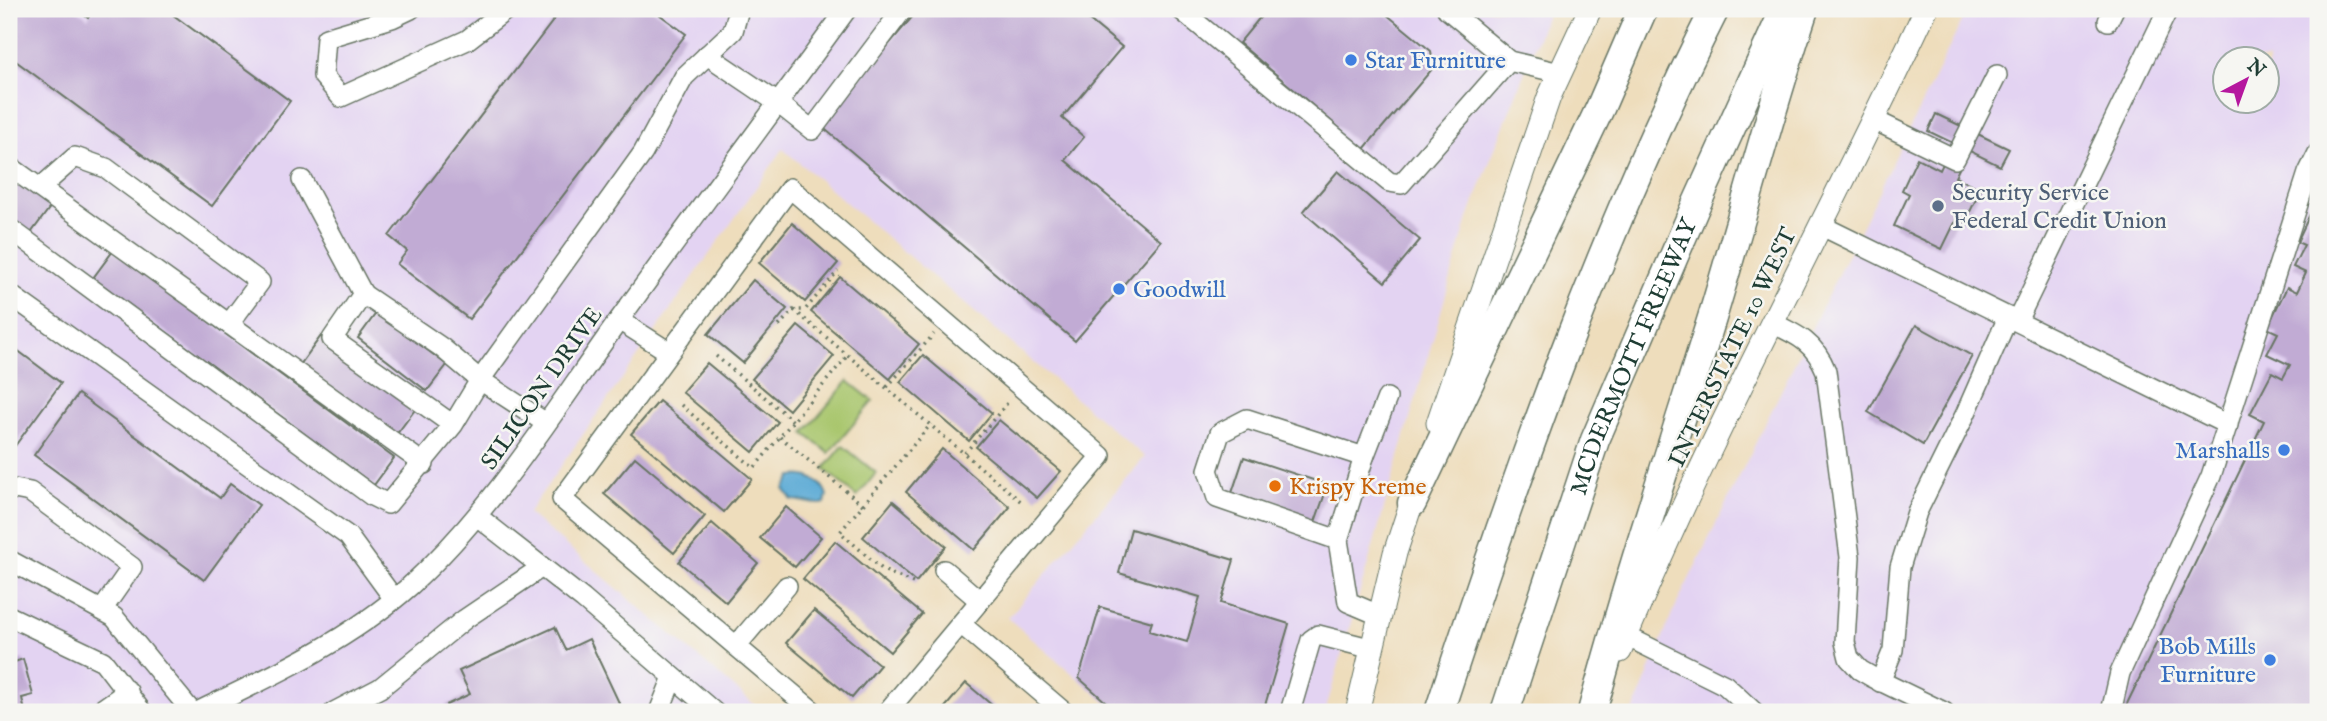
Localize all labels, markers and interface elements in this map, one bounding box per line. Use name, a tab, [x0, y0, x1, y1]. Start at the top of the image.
place label: Star Furniture	[1365, 46, 1506, 77]
north arrow	[2212, 46, 2282, 116]
marker: Star Furniture	[1343, 52, 1359, 68]
text: N	[2241, 54, 2270, 83]
place label: Security Service Federal Credit Union	[1952, 178, 2167, 237]
marker: Security Service Federal Credit Union	[1930, 198, 1946, 214]
street label: MCDERMOTT FREEWAY	[1564, 213, 1706, 499]
street label: INTERSTATE 10 WEST	[1662, 222, 1805, 472]
place label: Goodwill	[1133, 275, 1226, 306]
marker: Goodwill	[1111, 281, 1127, 297]
street label: SILICON DRIVE	[474, 301, 610, 476]
place label: Marshalls	[2175, 436, 2270, 467]
marker: Marshalls	[2276, 442, 2292, 458]
place label: Krispy Kreme	[1289, 472, 1426, 503]
marker: Krispy Kreme	[1267, 478, 1283, 494]
place label: Bob Mills Furniture	[2159, 632, 2256, 691]
marker: Bob Mills Furniture	[2262, 652, 2278, 668]

